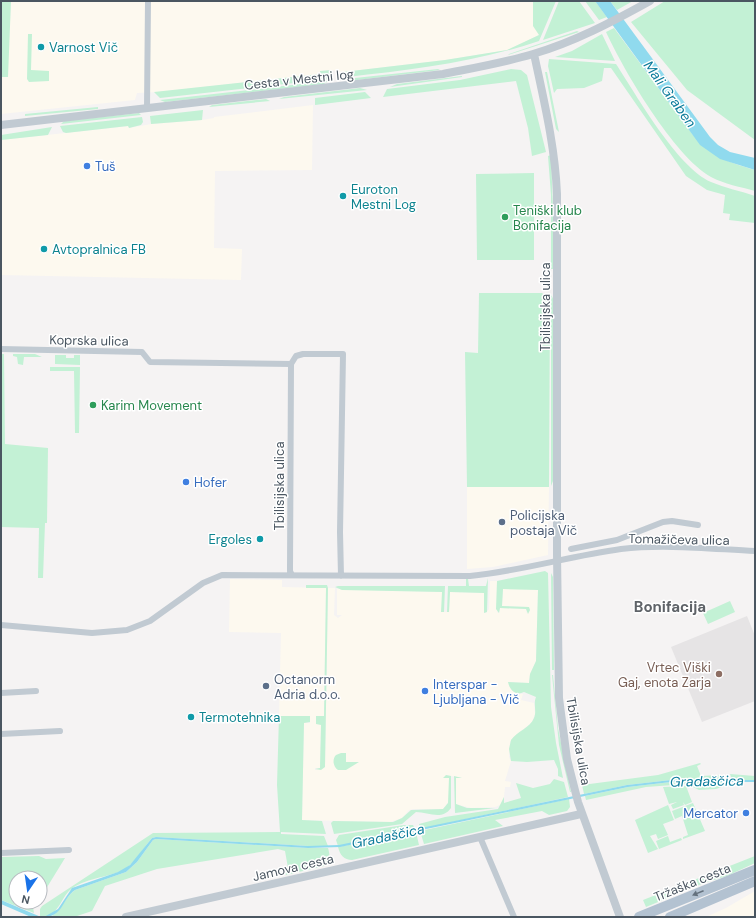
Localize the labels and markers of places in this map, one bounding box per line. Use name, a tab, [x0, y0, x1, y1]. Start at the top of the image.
place label: Varnost Vič	[49, 39, 118, 56]
marker: Varnost Vič	[36, 42, 46, 52]
place label: Tuš	[95, 158, 116, 175]
marker: Tuš	[82, 161, 92, 171]
place label: Euroton Mestni Log	[351, 181, 416, 213]
marker: Euroton Mestni Log	[338, 191, 348, 201]
place label: Teniški klub Bonifacija	[513, 202, 582, 234]
marker: Teniški klub Bonifacija	[500, 212, 510, 222]
place label: Avtopralnica FB	[52, 241, 146, 258]
marker: Avtopralnica FB	[39, 244, 49, 254]
place label: Karim Movement	[101, 397, 202, 414]
marker: Karim Movement	[88, 400, 98, 410]
place label: Hofer	[194, 474, 227, 491]
marker: Hofer	[181, 477, 191, 487]
place label: Policijska postaja Vič	[510, 507, 577, 539]
marker: Policijska postaja Vič	[497, 517, 507, 527]
place label: Ergoles	[208, 531, 252, 548]
marker: Ergoles	[255, 534, 265, 544]
place label: Vrtec Viški Gaj, enota Zarja	[618, 659, 711, 691]
marker: Vrtec Viški Gaj, enota Zarja	[714, 669, 724, 679]
place label: Octanorm Adria d.o.o.	[274, 671, 341, 703]
place label: Interspar - Ljubljana - Vič	[433, 676, 519, 708]
marker: Octanorm Adria d.o.o.	[261, 681, 271, 691]
marker: Interspar - Ljubljana - Vič	[420, 686, 430, 696]
place label: Termotehnika	[199, 709, 280, 726]
marker: Termotehnika	[186, 712, 196, 722]
place label: Mercator	[683, 805, 738, 822]
marker: Mercator	[741, 808, 751, 818]

